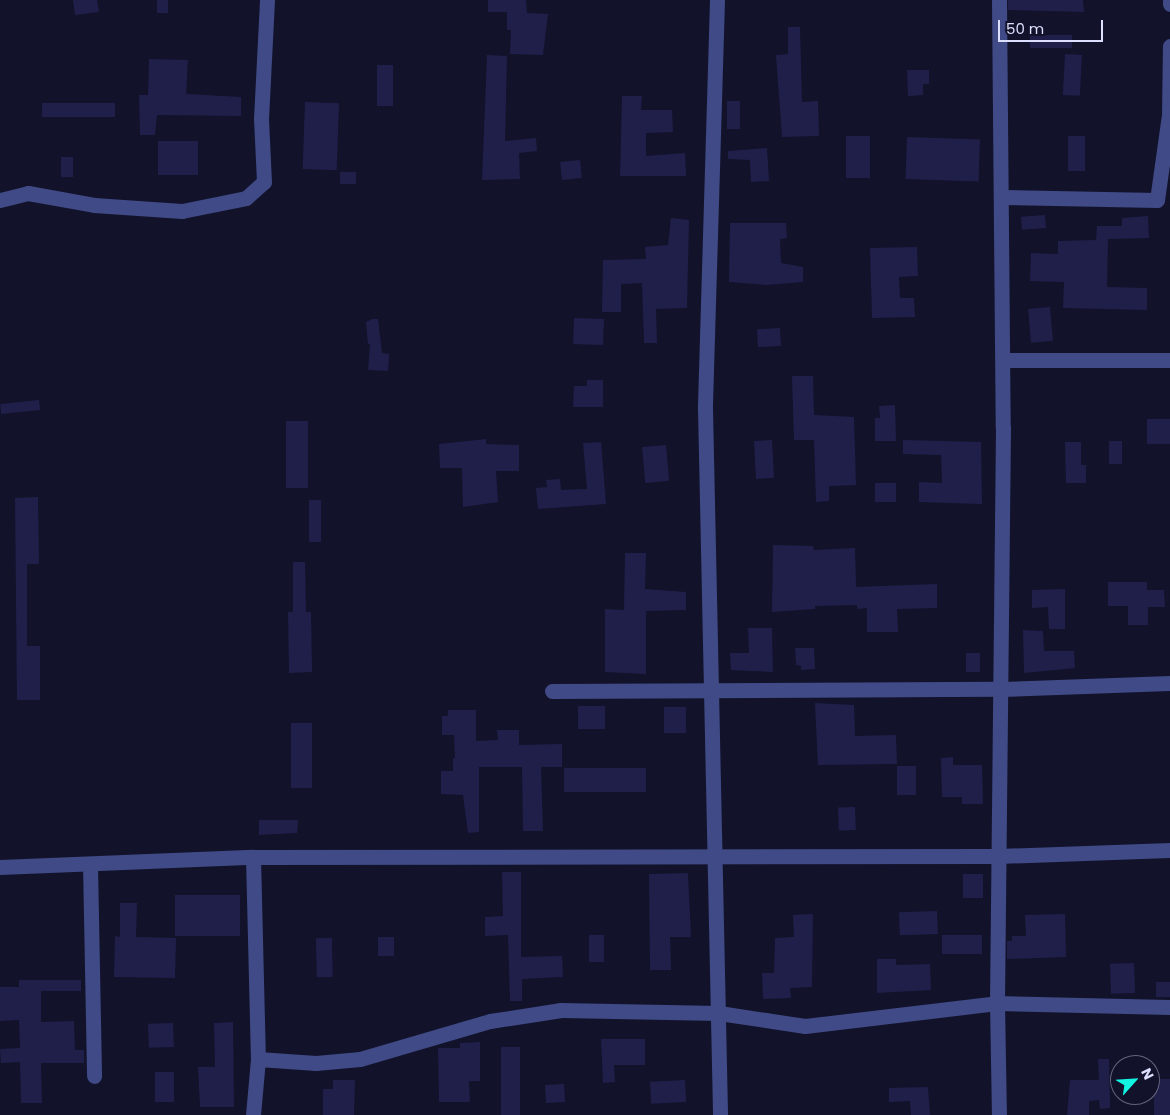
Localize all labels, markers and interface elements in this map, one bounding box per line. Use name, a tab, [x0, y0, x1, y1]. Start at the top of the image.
scale bar	[1000, 10, 1105, 42]
text: 50 m	[1006, 18, 1044, 39]
north arrow	[1110, 1055, 1160, 1105]
text: N	[1136, 1065, 1159, 1083]

